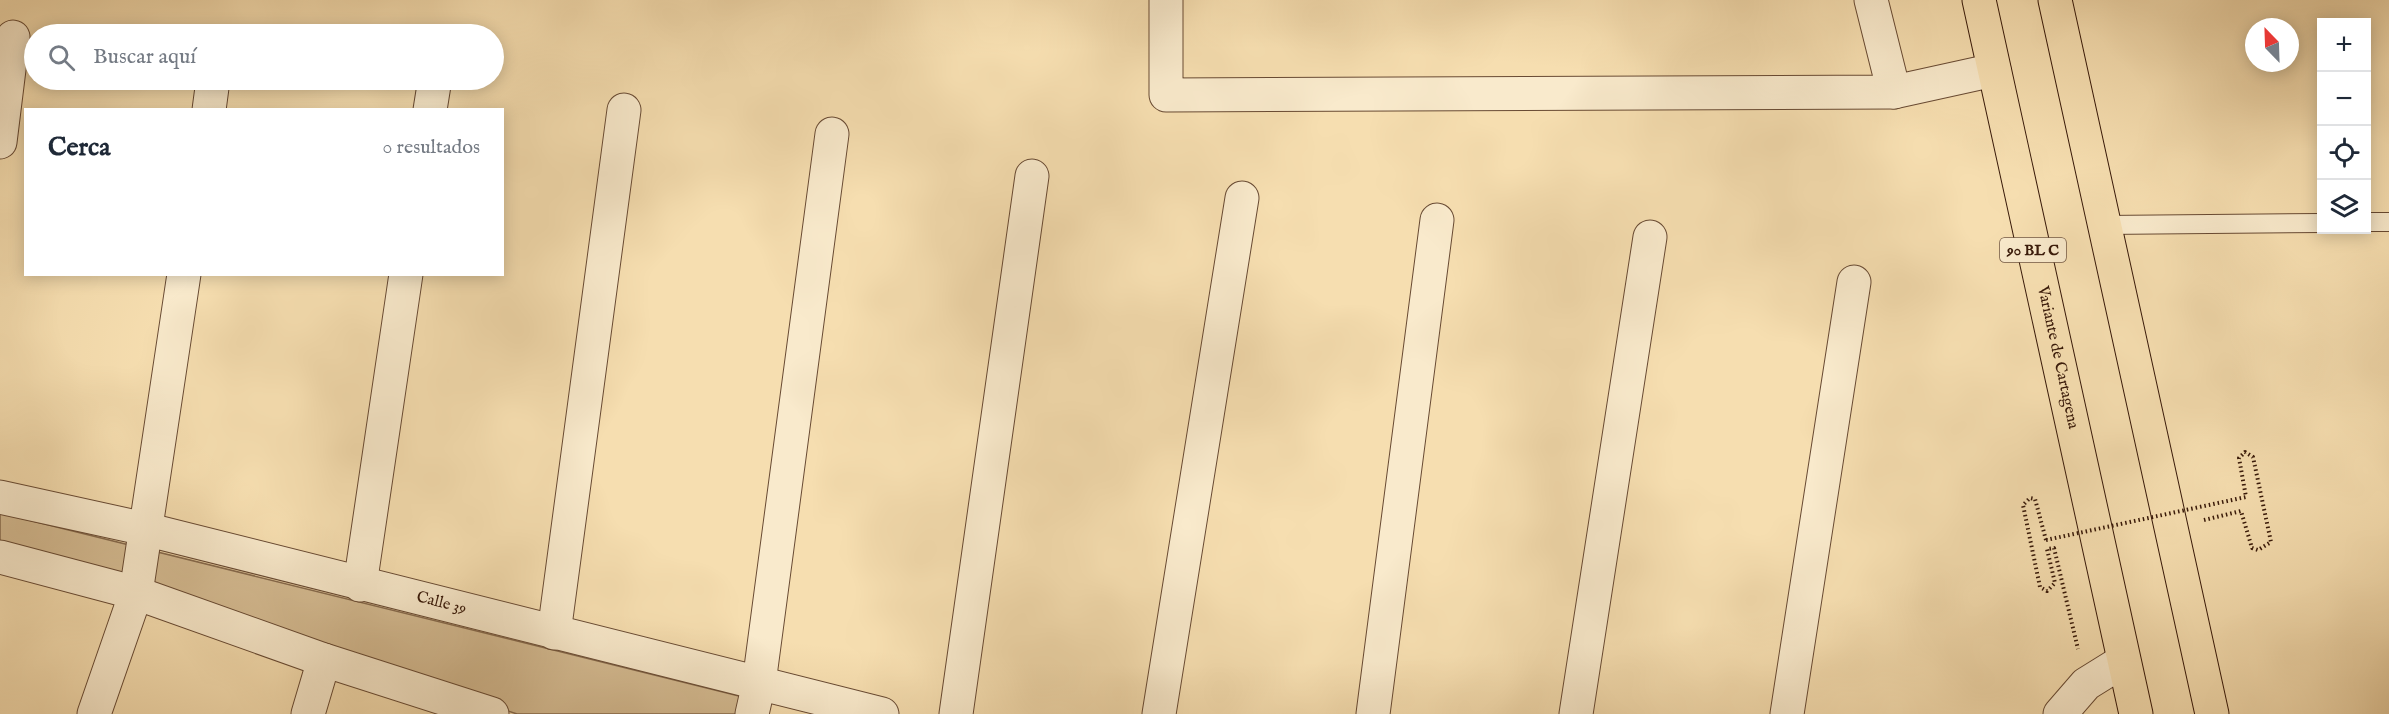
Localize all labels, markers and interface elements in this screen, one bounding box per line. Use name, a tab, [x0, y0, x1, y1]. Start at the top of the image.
north arrow	[2245, 18, 2299, 72]
map controls	[2317, 18, 2371, 234]
button: +	[2317, 18, 2371, 72]
search box	[24, 24, 504, 90]
icon: search	[45, 41, 78, 74]
text: Buscar aquí	[93, 43, 196, 71]
button: −	[2317, 72, 2371, 126]
button: locate	[2317, 126, 2371, 180]
text: Cerca	[48, 131, 110, 164]
text: 0 resultados	[382, 135, 480, 160]
button: layers	[2317, 180, 2371, 234]
road number: 90 BL C	[2000, 238, 2066, 262]
street label: Variante de Cartagena	[2032, 283, 2083, 431]
street label: Calle 39	[414, 587, 468, 619]

